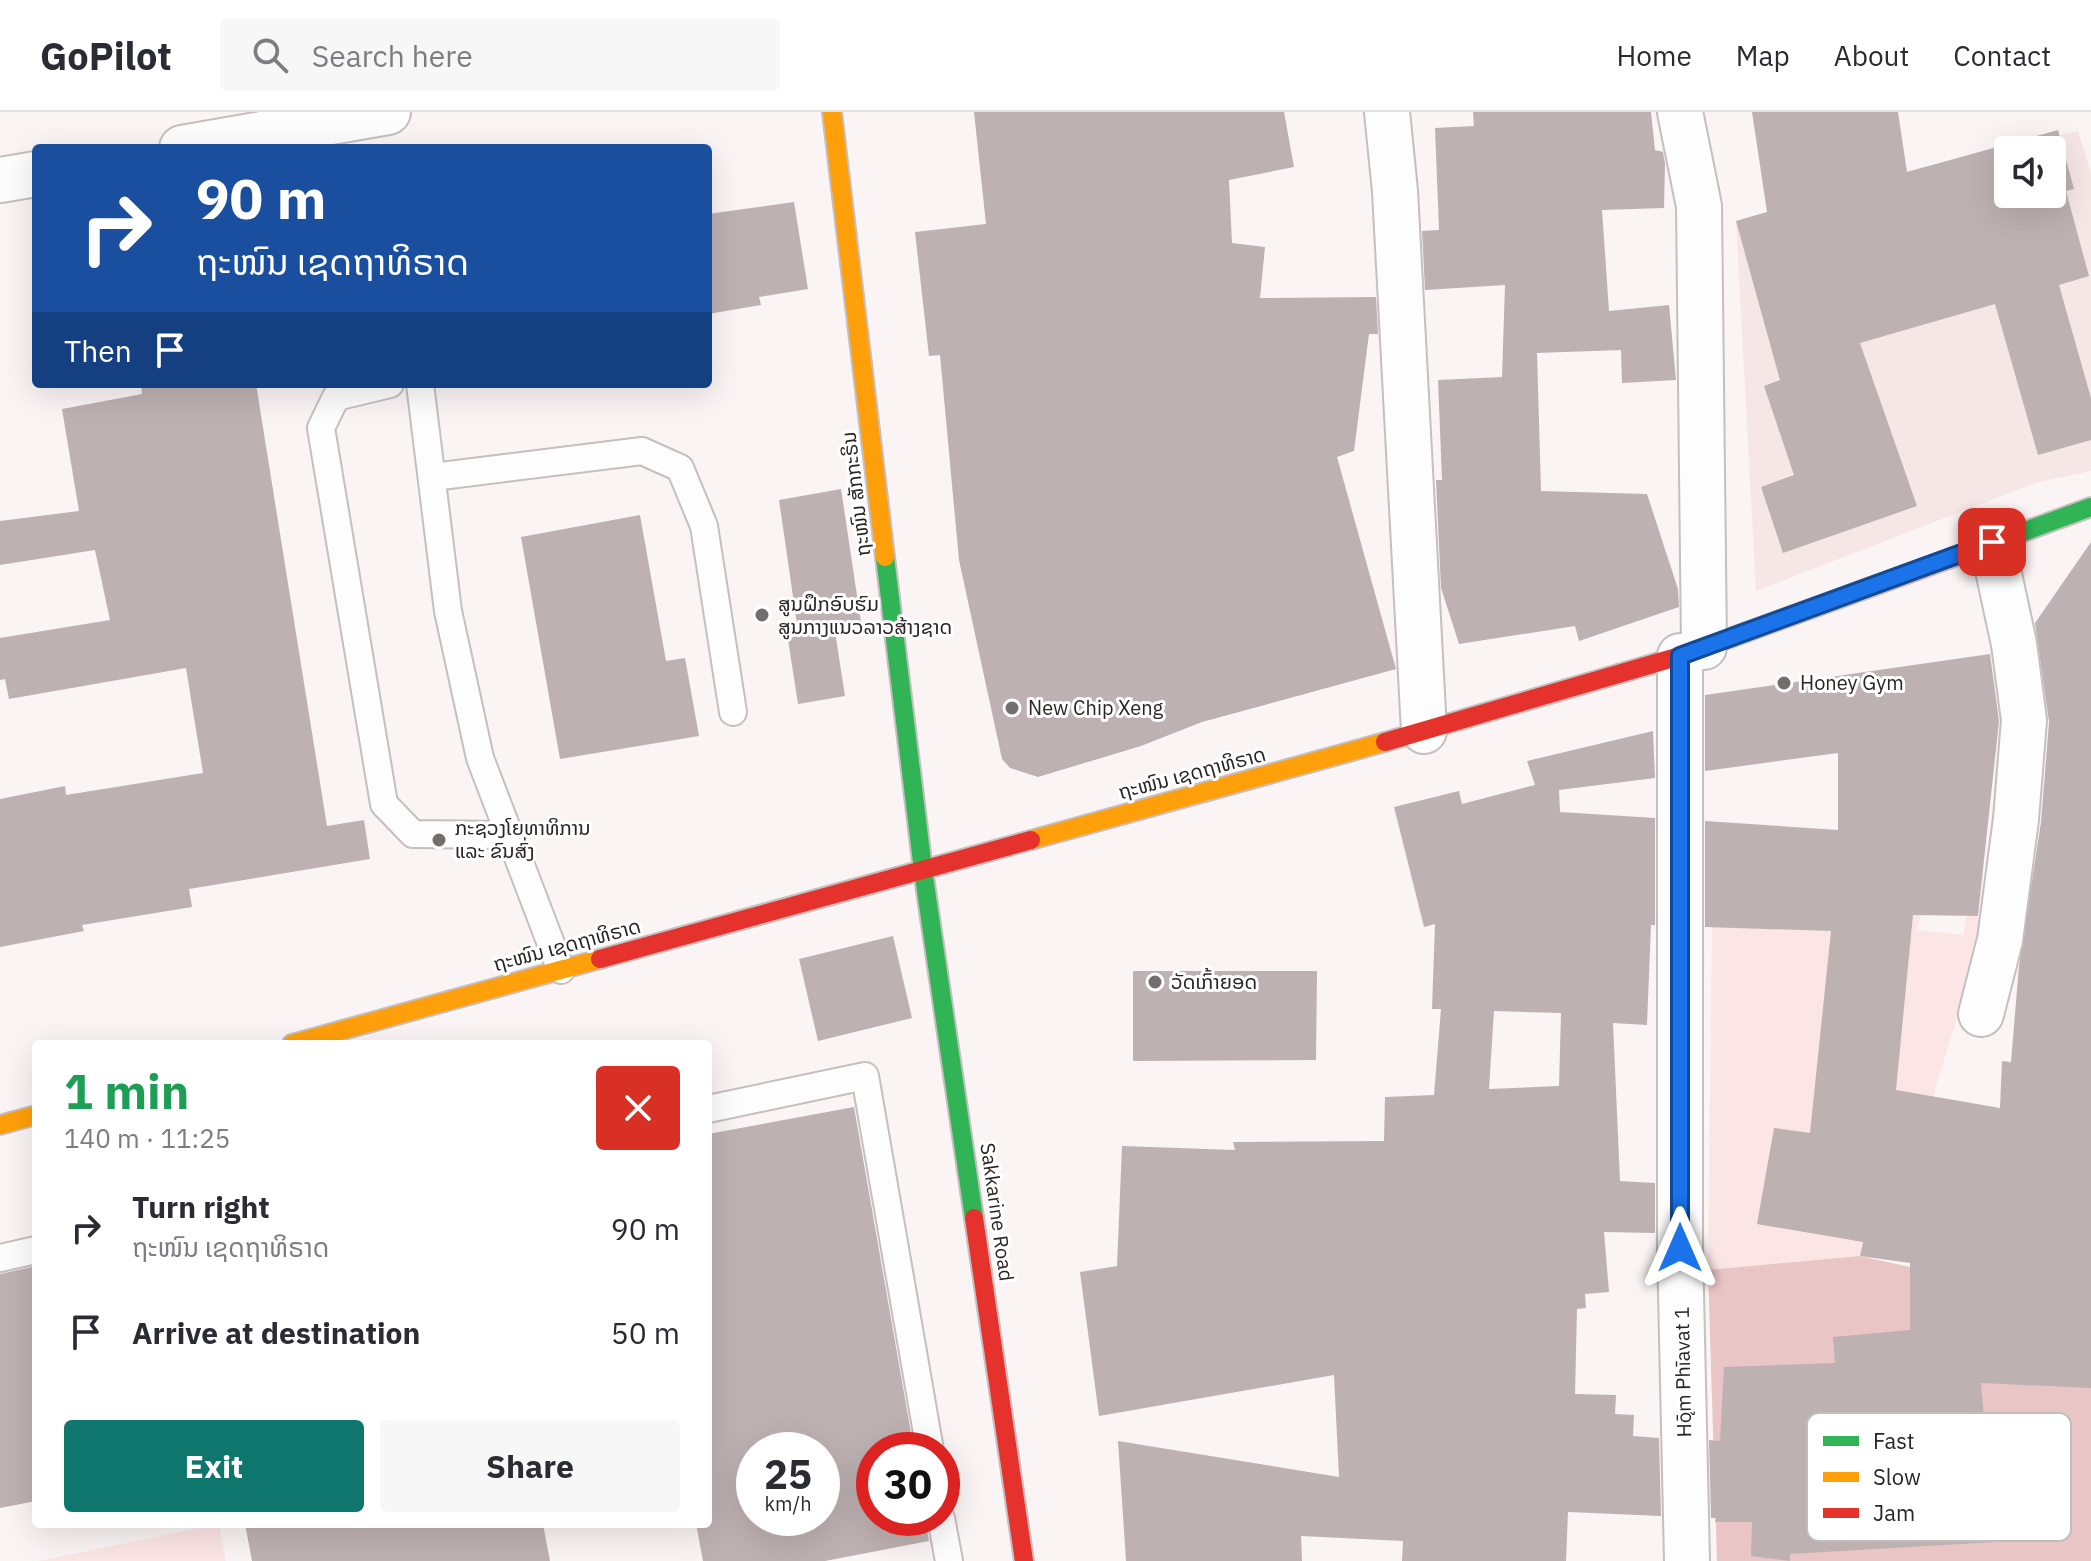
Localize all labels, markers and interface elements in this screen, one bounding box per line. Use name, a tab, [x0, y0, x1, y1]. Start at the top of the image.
search box	[220, 19, 780, 91]
text: GoPilot	[40, 31, 172, 80]
icon: search	[248, 33, 292, 77]
text: Search here	[312, 36, 473, 75]
text: Home	[1616, 37, 1692, 74]
text: Map	[1736, 37, 1790, 74]
text: About	[1834, 37, 1909, 74]
text: Contact	[1953, 37, 2051, 74]
map controls	[1994, 136, 2066, 208]
button: sound	[1994, 136, 2066, 208]
text: 90 m	[196, 162, 326, 234]
icon: right	[64, 176, 168, 280]
text: ຖະໜົນ ເຊດຖາທິຣາດ	[196, 238, 469, 285]
icon: arrive	[148, 328, 192, 372]
text: Then	[64, 331, 132, 370]
street label: ຖະໜົນ ສັກກະຣິນ	[834, 430, 877, 558]
pin	[1958, 508, 2026, 576]
icon: arrive	[1970, 520, 2014, 564]
place label: ສູນຝຶກອົບຮົມ ສູນກາງແນວລາວສ້າງຊາດ	[778, 590, 952, 640]
marker: ສູນຝຶກອົບຮົມ ສູນກາງແນວລາວສ້າງຊາດ	[753, 606, 771, 624]
place label: Honey Gym	[1800, 669, 1904, 696]
marker: Honey Gym	[1775, 674, 1793, 692]
place label: New Chip Xeng	[1028, 694, 1163, 721]
marker: New Chip Xeng	[1003, 699, 1021, 717]
street label: ຖະໜົນ ເຊດຖາທິຣາດ	[1115, 740, 1269, 805]
place label: ກະຊວງໂຍທາທິການ ແລະ ຂົນສົ່ງ	[455, 814, 591, 864]
marker: ກະຊວງໂຍທາທິການ ແລະ ຂົນສົ່ງ	[430, 831, 448, 849]
street label: ຖະໜົນ ເຊດຖາທິຣາດ	[490, 912, 644, 977]
place label: ວັດເກົ້າຍອດ	[1171, 967, 1257, 995]
marker: ວັດເກົ້າຍອດ	[1146, 973, 1164, 991]
text: 1 min	[64, 1060, 189, 1122]
button: close	[596, 1066, 680, 1150]
text: 140 m · 11:25	[64, 1121, 230, 1155]
street label: Sakkarine Road	[974, 1141, 1021, 1283]
text: Turn right	[132, 1187, 270, 1226]
icon: right	[64, 1206, 108, 1250]
position arrow	[1638, 1206, 1722, 1290]
text: 90 m	[611, 1209, 680, 1248]
text: ຖະໜົນ ເຊດຖາທິຣາດ	[132, 1230, 329, 1264]
street label: Hǭm Phīavat 1	[1668, 1306, 1697, 1438]
icon: arrive	[64, 1310, 108, 1354]
text: Arrive at destination	[132, 1313, 420, 1352]
text: 50 m	[611, 1313, 680, 1352]
legend	[1807, 1413, 2071, 1541]
button: Exit	[64, 1420, 364, 1512]
button: Share	[380, 1420, 680, 1512]
text: Fast	[1873, 1426, 1914, 1455]
speed limit sign: 30	[856, 1432, 960, 1536]
text: 25	[764, 1448, 812, 1500]
text: Slow	[1873, 1462, 1921, 1491]
text: km/h	[764, 1490, 812, 1517]
text: Jam	[1873, 1498, 1915, 1527]

